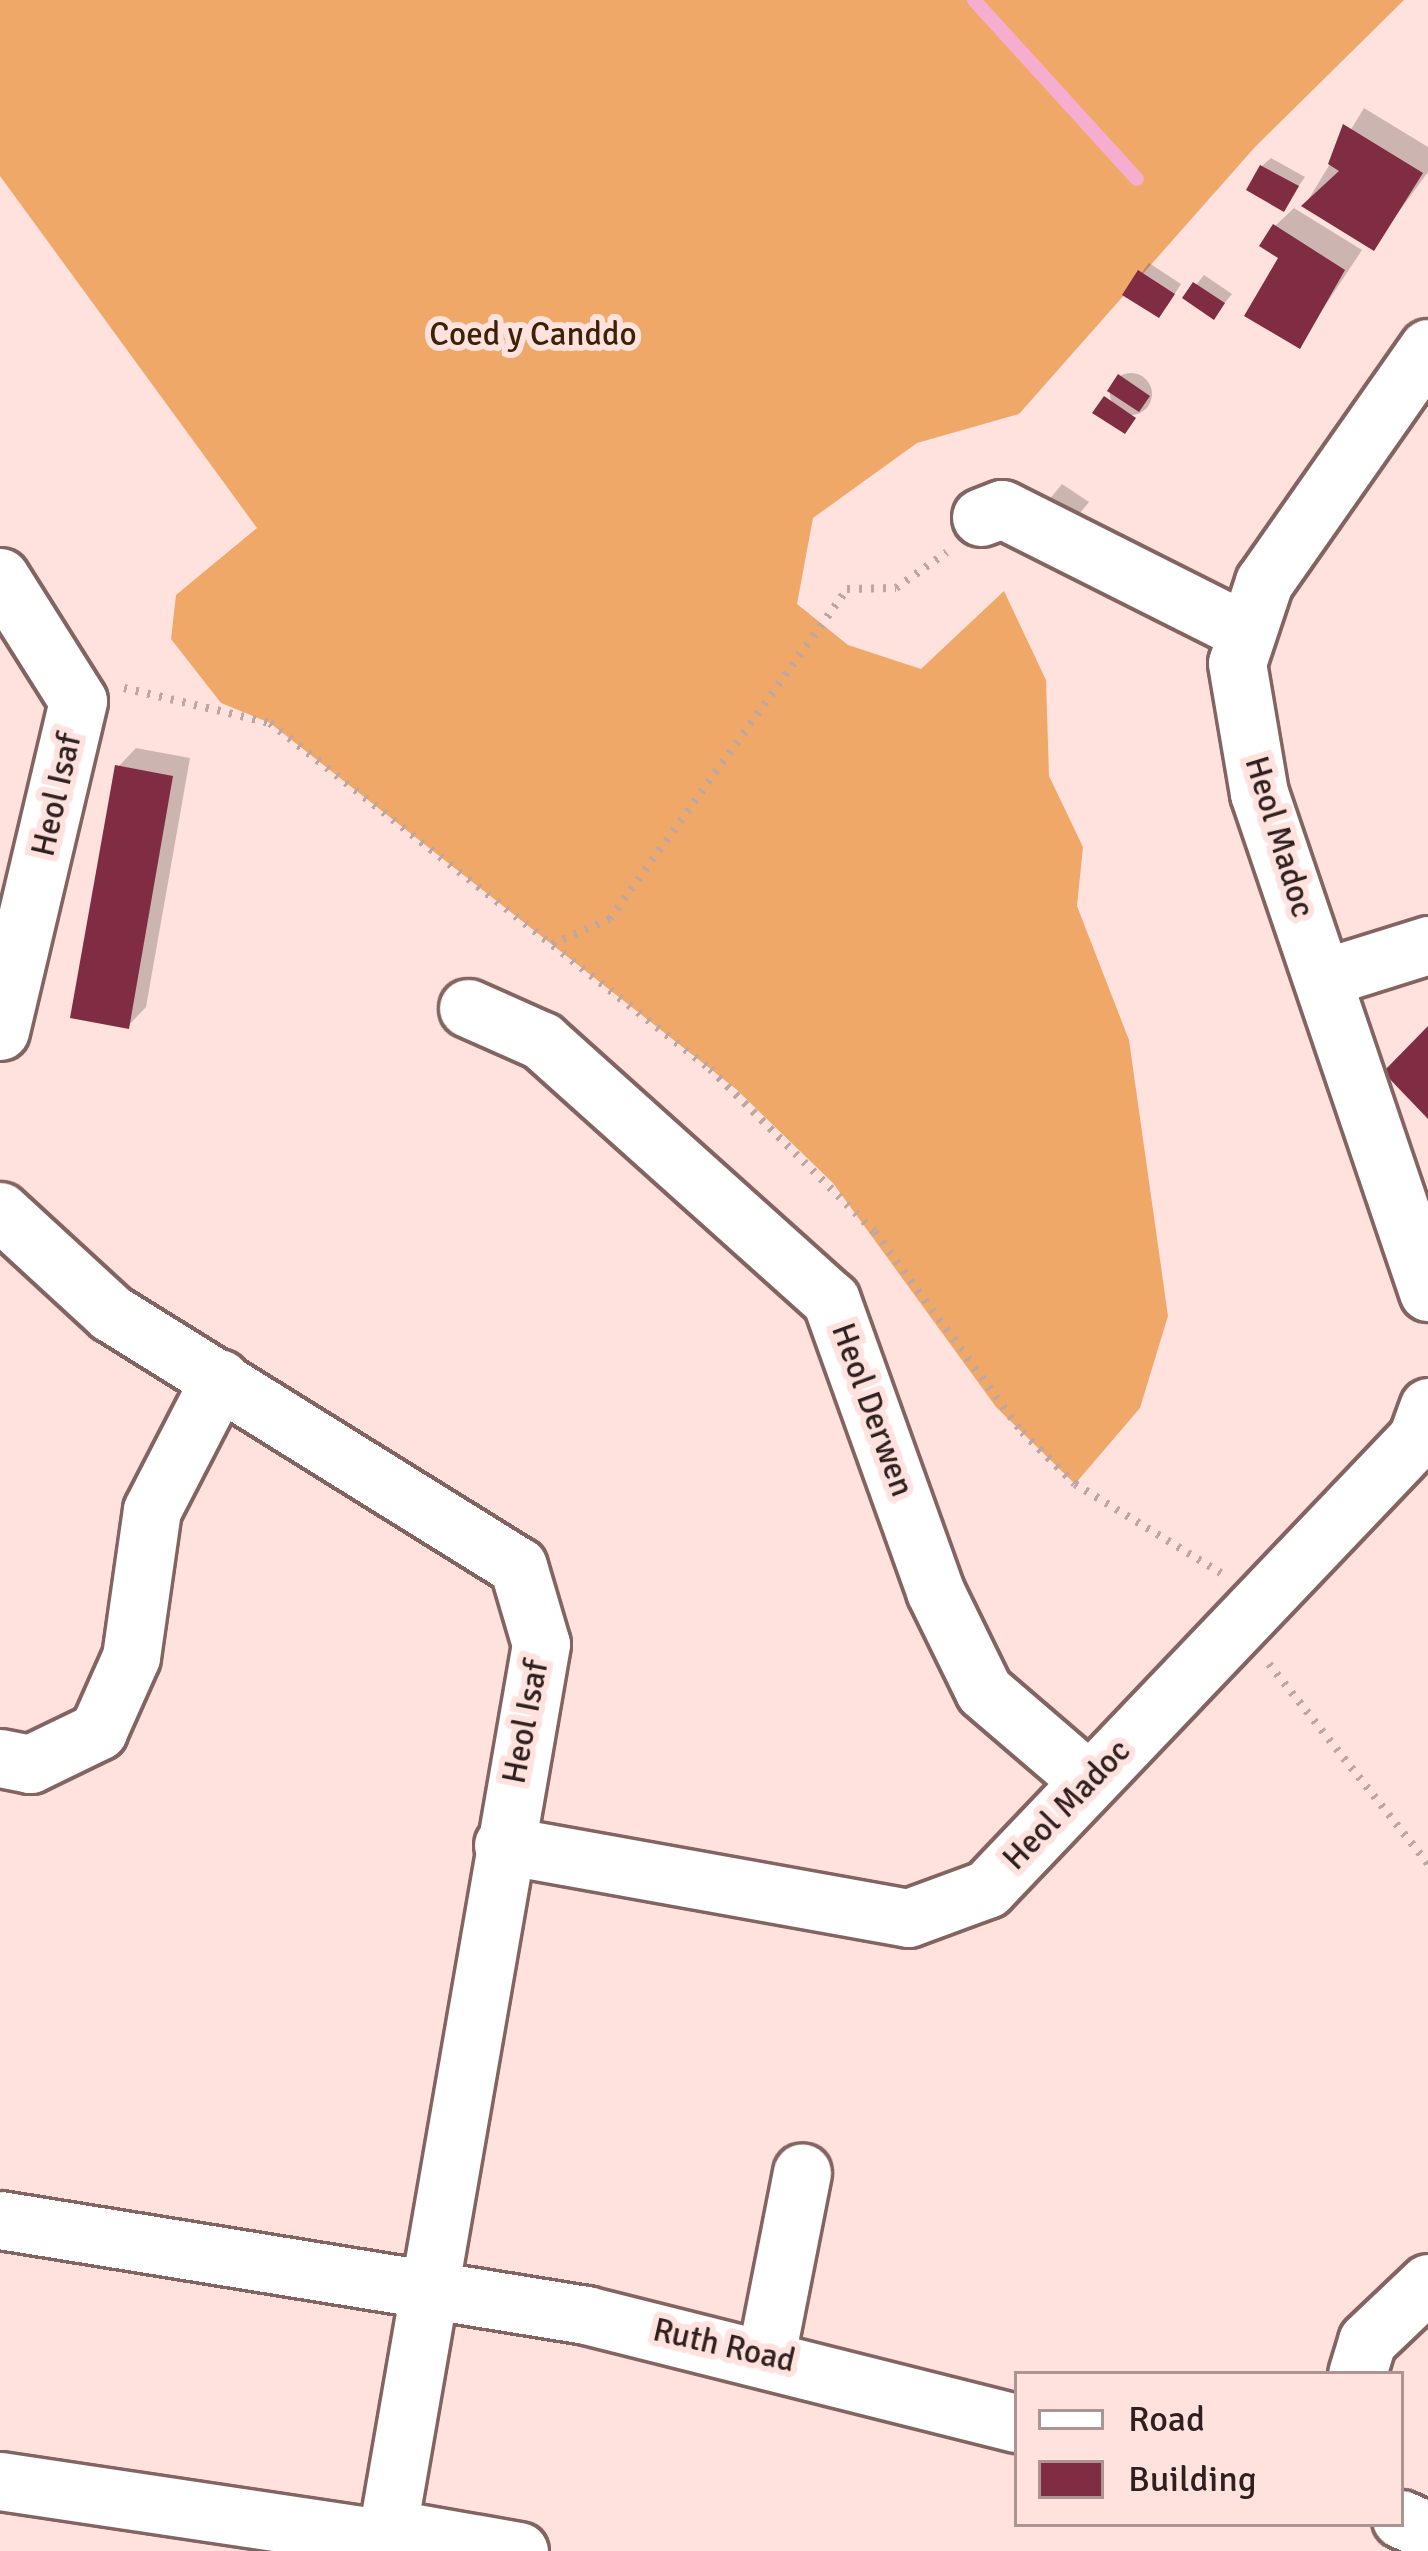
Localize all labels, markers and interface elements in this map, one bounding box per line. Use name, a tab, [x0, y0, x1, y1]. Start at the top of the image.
park label: Coed y Canddo	[429, 315, 637, 355]
street label: Heol Isaf	[24, 730, 90, 860]
street label: Heol Madoc	[1236, 752, 1322, 922]
street label: Heol Derwen	[822, 1318, 922, 1502]
street label: Heol Isaf	[495, 1657, 557, 1787]
street label: Heol Madoc	[995, 1731, 1139, 1879]
street label: Ruth Road	[649, 2310, 799, 2382]
legend	[1014, 2371, 1404, 2527]
text: Road	[1128, 2397, 1205, 2442]
text: Building	[1128, 2457, 1257, 2502]

